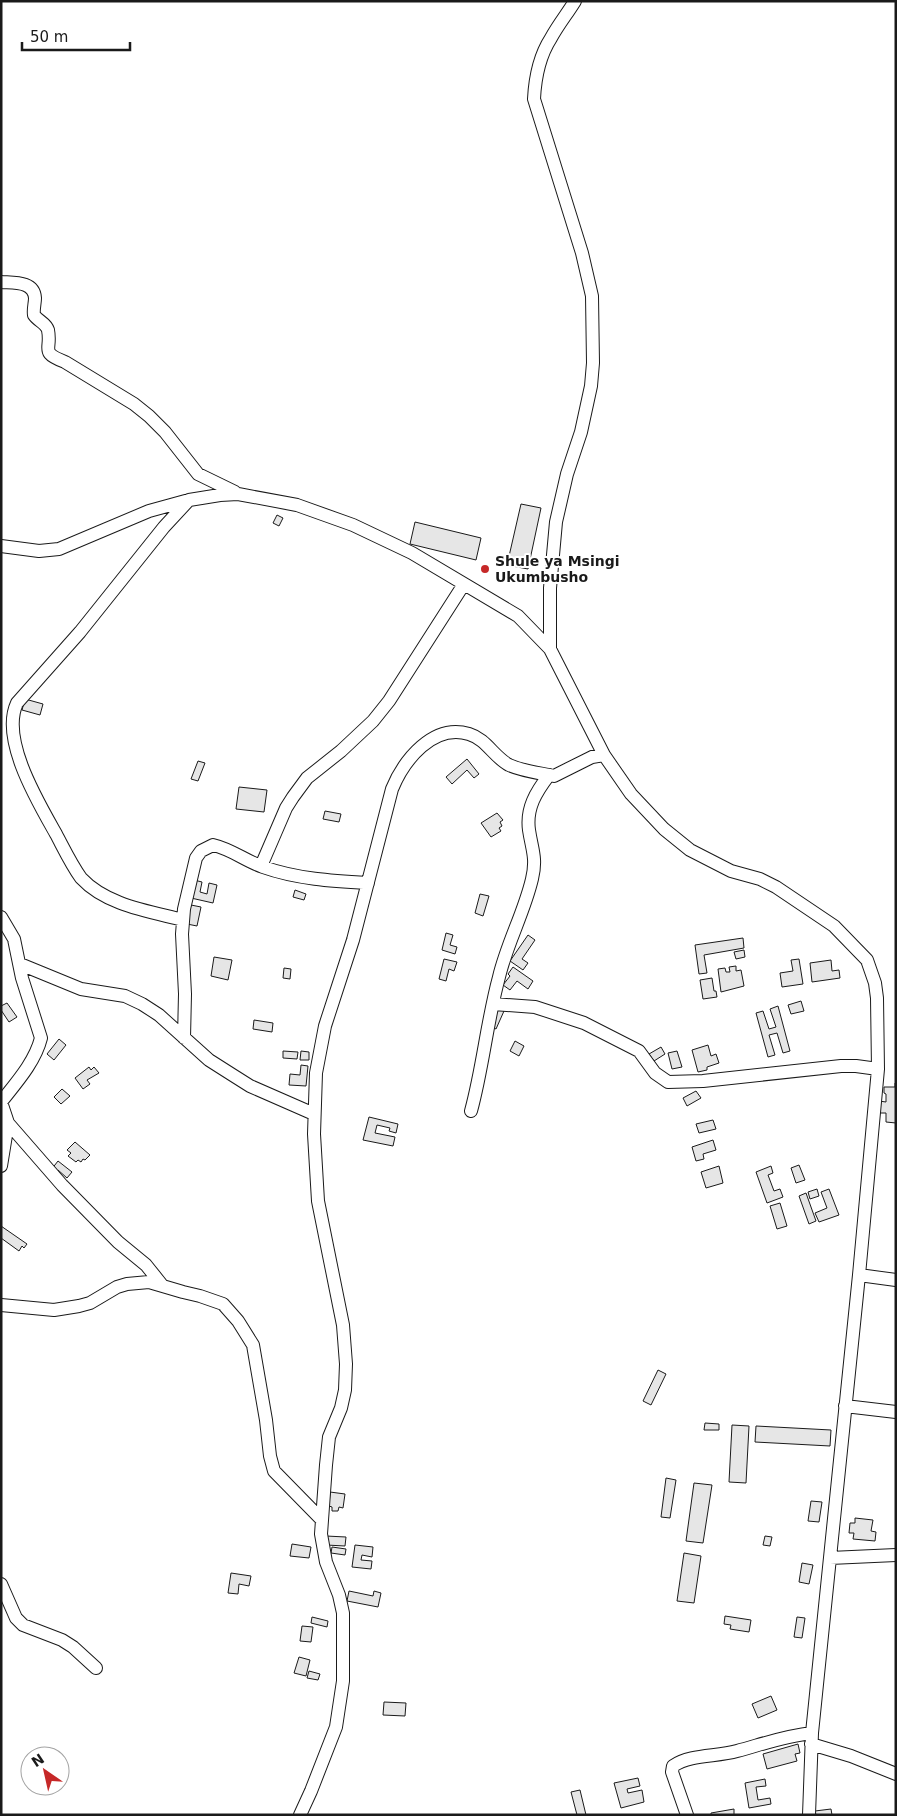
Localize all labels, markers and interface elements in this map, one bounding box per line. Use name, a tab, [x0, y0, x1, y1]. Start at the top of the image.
scale bar	[22, 20, 130, 52]
text: 50 m	[30, 28, 68, 46]
place label: Shule ya Msingi Ukumbusho	[495, 553, 619, 585]
marker: Shule ya Msingi Ukumbusho	[479, 563, 491, 575]
north arrow	[20, 1746, 70, 1796]
text: N	[28, 1750, 47, 1770]

